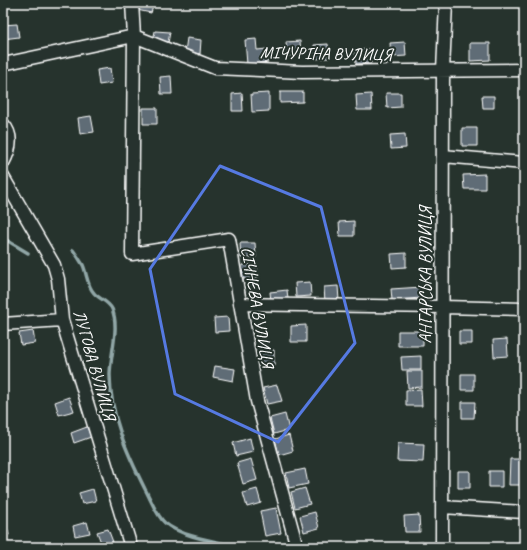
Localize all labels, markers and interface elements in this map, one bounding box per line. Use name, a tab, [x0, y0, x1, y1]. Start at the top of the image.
street label: МІЧУРІНА ВУЛИЦЯ	[260, 42, 395, 65]
street label: АНГАРСЬКА ВУЛИЦЯ	[415, 203, 436, 344]
street label: СІЧНЕВА ВУЛИЦЯ	[237, 245, 279, 371]
street label: ЛУГОВА ВУЛИЦЯ	[69, 308, 121, 425]

